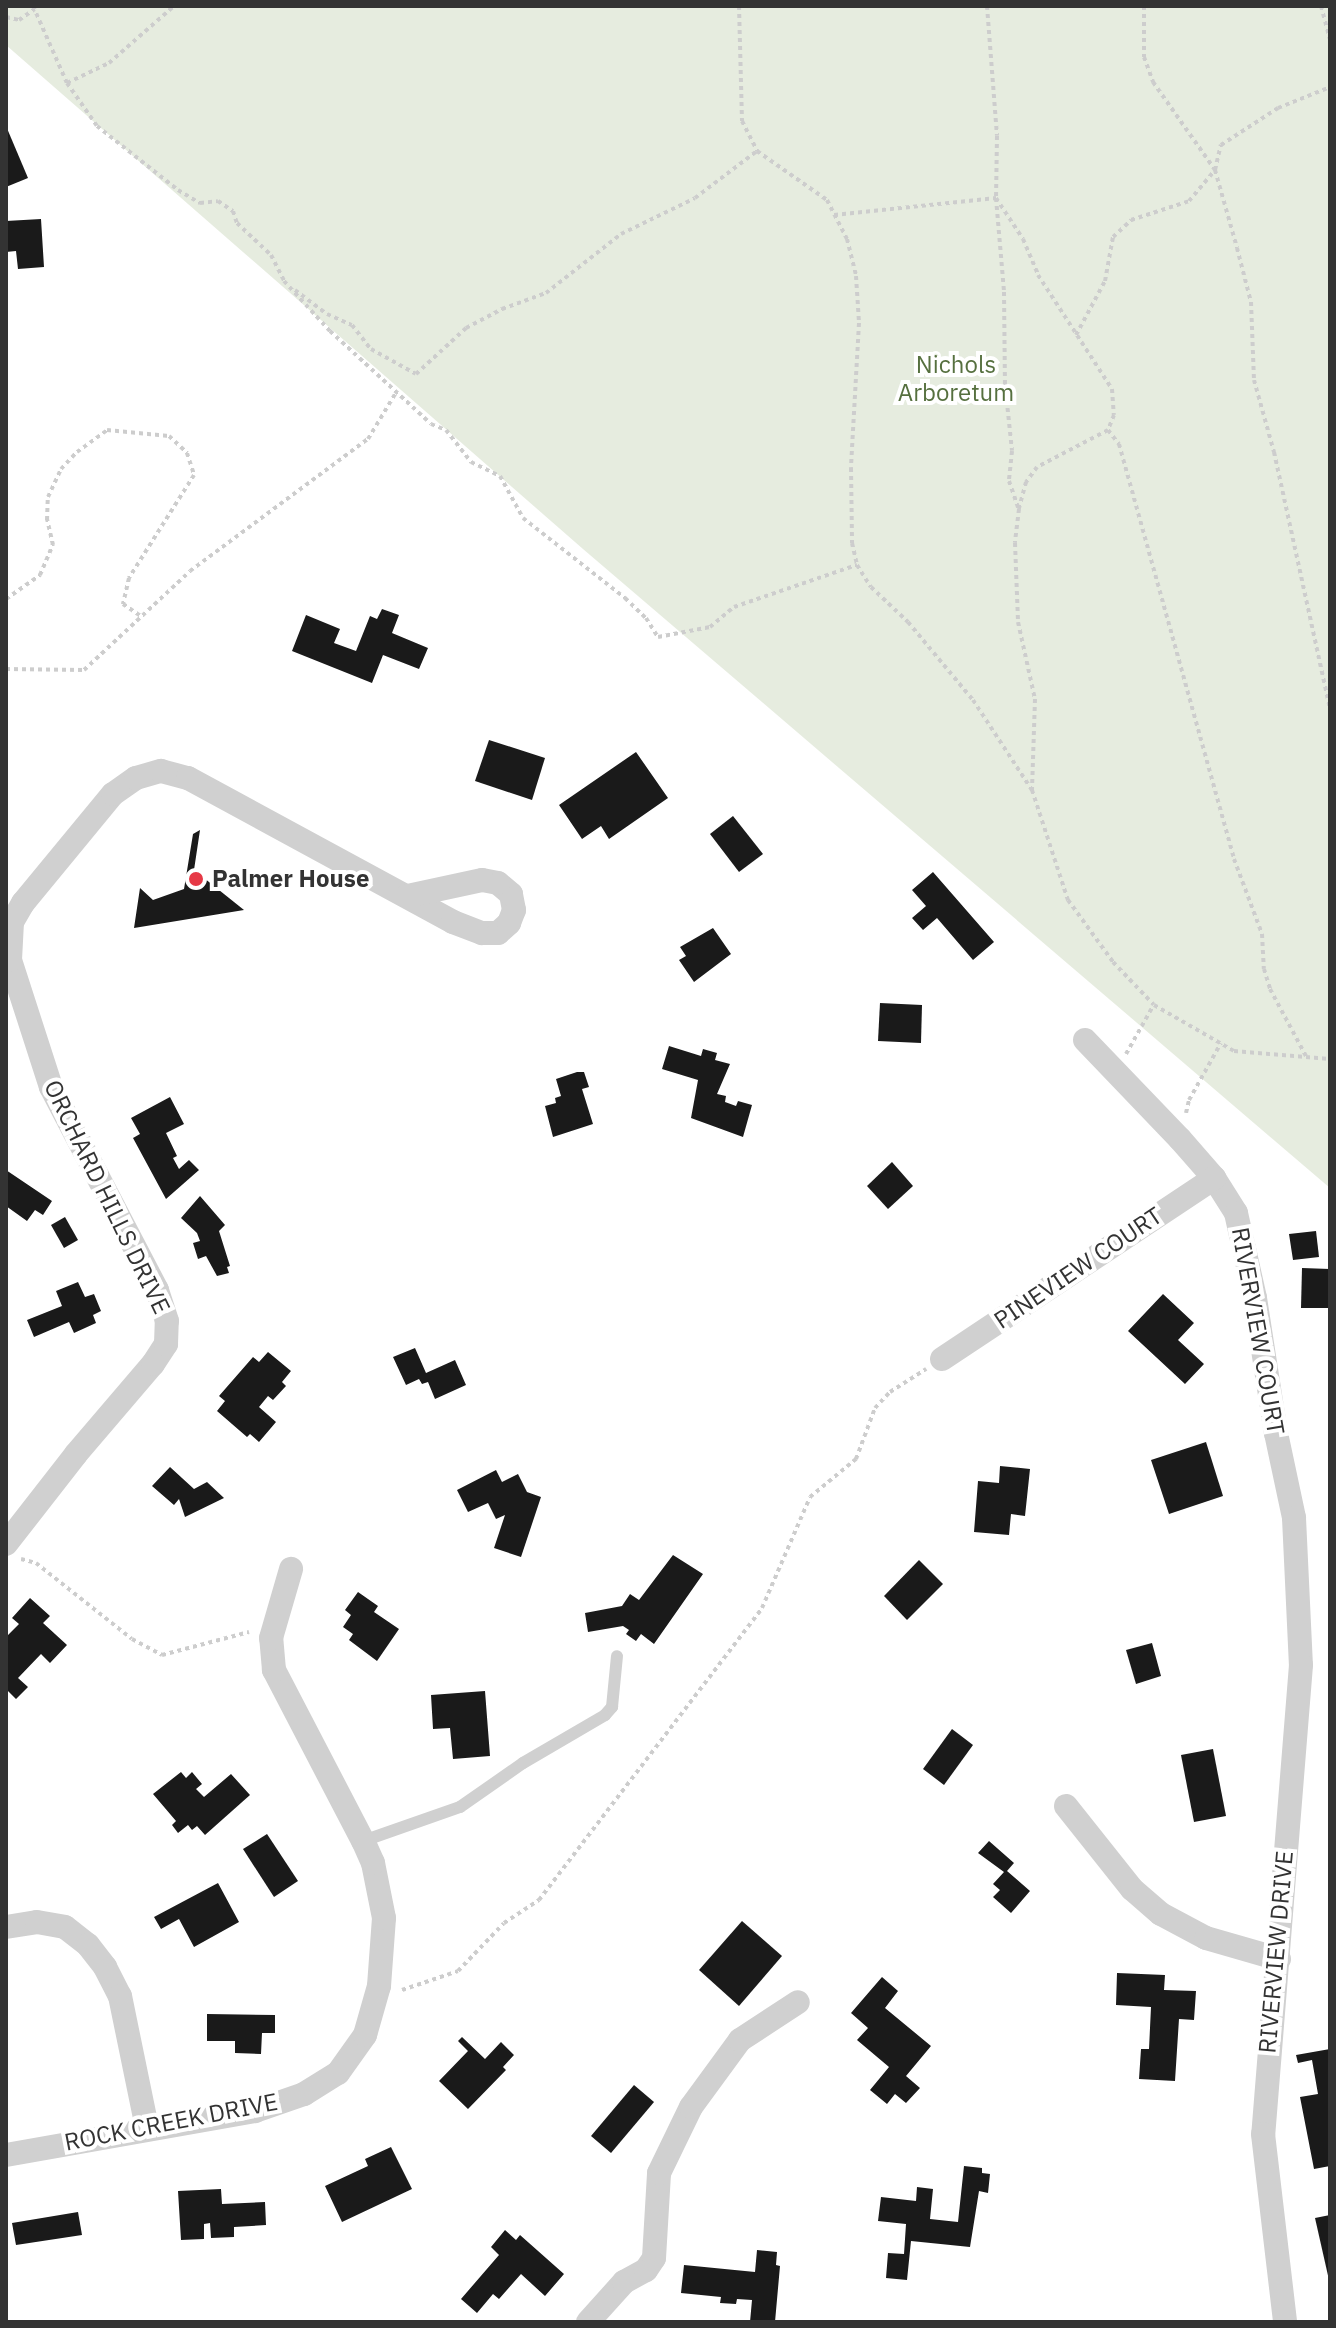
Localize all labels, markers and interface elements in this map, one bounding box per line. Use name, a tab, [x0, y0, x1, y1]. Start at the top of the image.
park label: Nichols Arboretum	[898, 351, 1014, 407]
place label: Palmer House	[212, 865, 369, 893]
marker: Palmer House	[187, 870, 205, 888]
street label: ORCHARD HILLS DRIVE	[38, 1075, 176, 1319]
street label: PINEVIEW COURT	[988, 1201, 1168, 1335]
street label: RIVERVIEW COURT	[1226, 1225, 1290, 1437]
street label: RIVERVIEW DRIVE	[1253, 1850, 1299, 2054]
street label: ROCK CREEK DRIVE	[62, 2087, 280, 2157]

